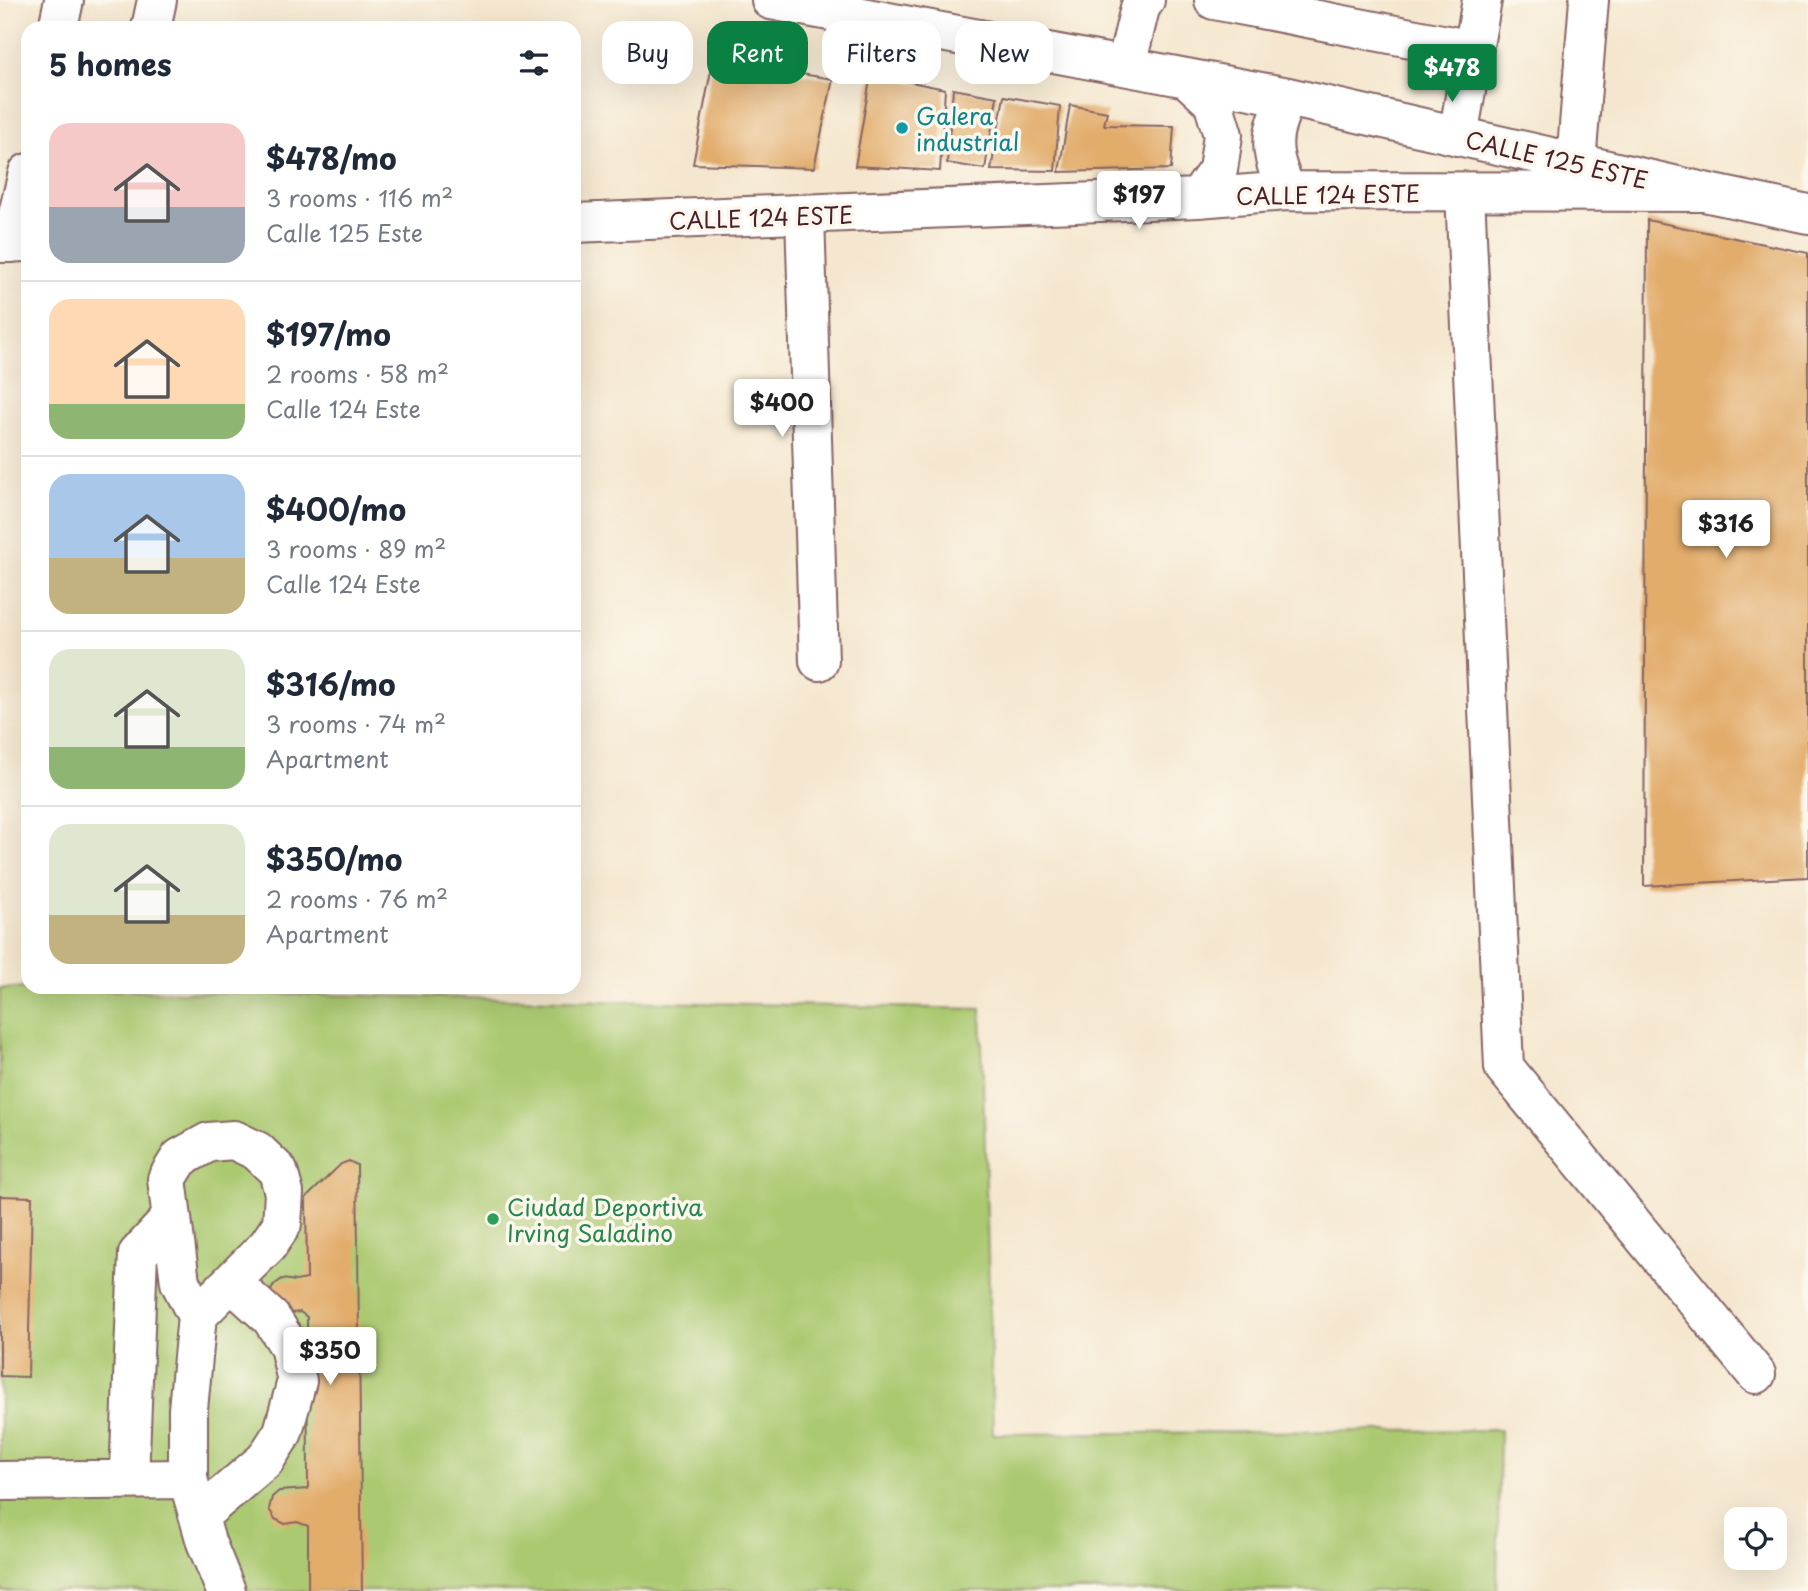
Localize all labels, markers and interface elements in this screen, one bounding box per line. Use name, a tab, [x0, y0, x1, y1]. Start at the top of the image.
chip: Buy	[602, 21, 693, 84]
chip: Rent	[707, 21, 808, 84]
chip: Filters	[822, 21, 941, 84]
chip: New	[955, 21, 1053, 84]
text: 5 homes	[49, 41, 172, 86]
icon: filters	[515, 44, 553, 82]
pin: $478	[1411, 44, 1493, 104]
text: $478	[1424, 49, 1480, 84]
place label: Galera industrial	[916, 98, 1019, 159]
marker: Galera industrial	[894, 120, 910, 136]
street label: CALLE 125 ESTE	[1462, 121, 1652, 197]
text: $478/mo	[266, 135, 397, 180]
icon: home	[105, 151, 189, 235]
pin: $197	[1098, 172, 1180, 231]
street label: CALLE 124 ESTE	[1236, 175, 1420, 213]
text: $197	[1113, 176, 1165, 211]
text: 3 rooms · 116 m²	[266, 180, 453, 215]
street label: CALLE 124 ESTE	[668, 196, 854, 238]
text: Calle 125 Este	[266, 215, 423, 250]
text: $197/mo	[266, 311, 391, 356]
icon: home	[105, 327, 189, 411]
text: 2 rooms · 58 m²	[266, 356, 449, 391]
pin: $400	[741, 380, 823, 439]
text: $400	[750, 384, 814, 419]
text: Calle 124 Este	[266, 391, 421, 426]
text: $400/mo	[266, 486, 406, 531]
pin: $316	[1685, 500, 1767, 560]
icon: home	[105, 502, 189, 586]
text: $316	[1698, 505, 1754, 540]
text: 3 rooms · 89 m²	[266, 531, 446, 566]
text: Calle 124 Este	[266, 566, 421, 601]
text: $316/mo	[266, 661, 396, 706]
icon: home	[105, 677, 189, 761]
text: 3 rooms · 74 m²	[266, 706, 446, 741]
text: Apartment	[266, 741, 389, 776]
text: $350/mo	[266, 836, 402, 881]
icon: home	[105, 852, 189, 936]
text: 2 rooms · 76 m²	[266, 881, 448, 916]
text: Apartment	[266, 916, 389, 951]
place label: Ciudad Deportiva Irving Saladino	[507, 1189, 703, 1250]
marker: Ciudad Deportiva Irving Saladino	[485, 1211, 501, 1227]
pin: $350	[289, 1328, 371, 1387]
text: $350	[299, 1332, 361, 1367]
map controls	[1724, 1507, 1787, 1570]
button: locate	[1724, 1507, 1787, 1570]

